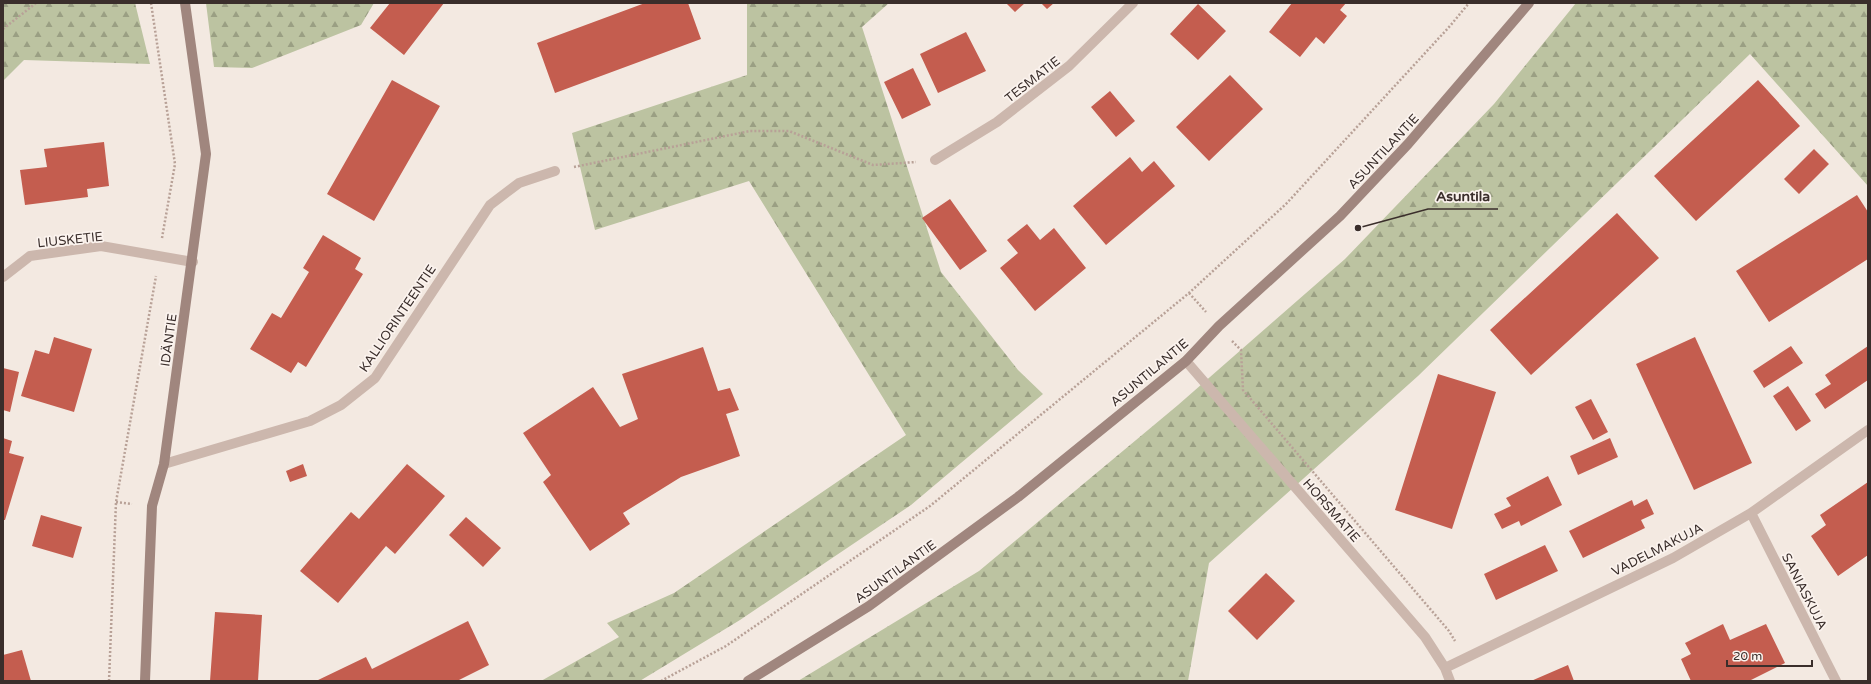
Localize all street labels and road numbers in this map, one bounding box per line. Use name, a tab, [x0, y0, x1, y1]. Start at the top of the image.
street label: TESMATIE	[1002, 53, 1063, 106]
street label: ASUNTILANTIE	[1345, 111, 1423, 193]
street label: LIUSKETIE	[36, 229, 104, 251]
street label: KALLIORINTEENTIE	[356, 262, 440, 375]
street label: IDÄNTIE	[157, 313, 181, 368]
street label: ASUNTILANTIE	[1107, 335, 1192, 410]
street label: HORSMATIE	[1299, 476, 1363, 546]
street label: VADELMAKUJA	[1609, 520, 1706, 580]
street label: ASUNTILANTIE	[852, 537, 939, 607]
street label: SANIASKUJA	[1778, 550, 1830, 633]

